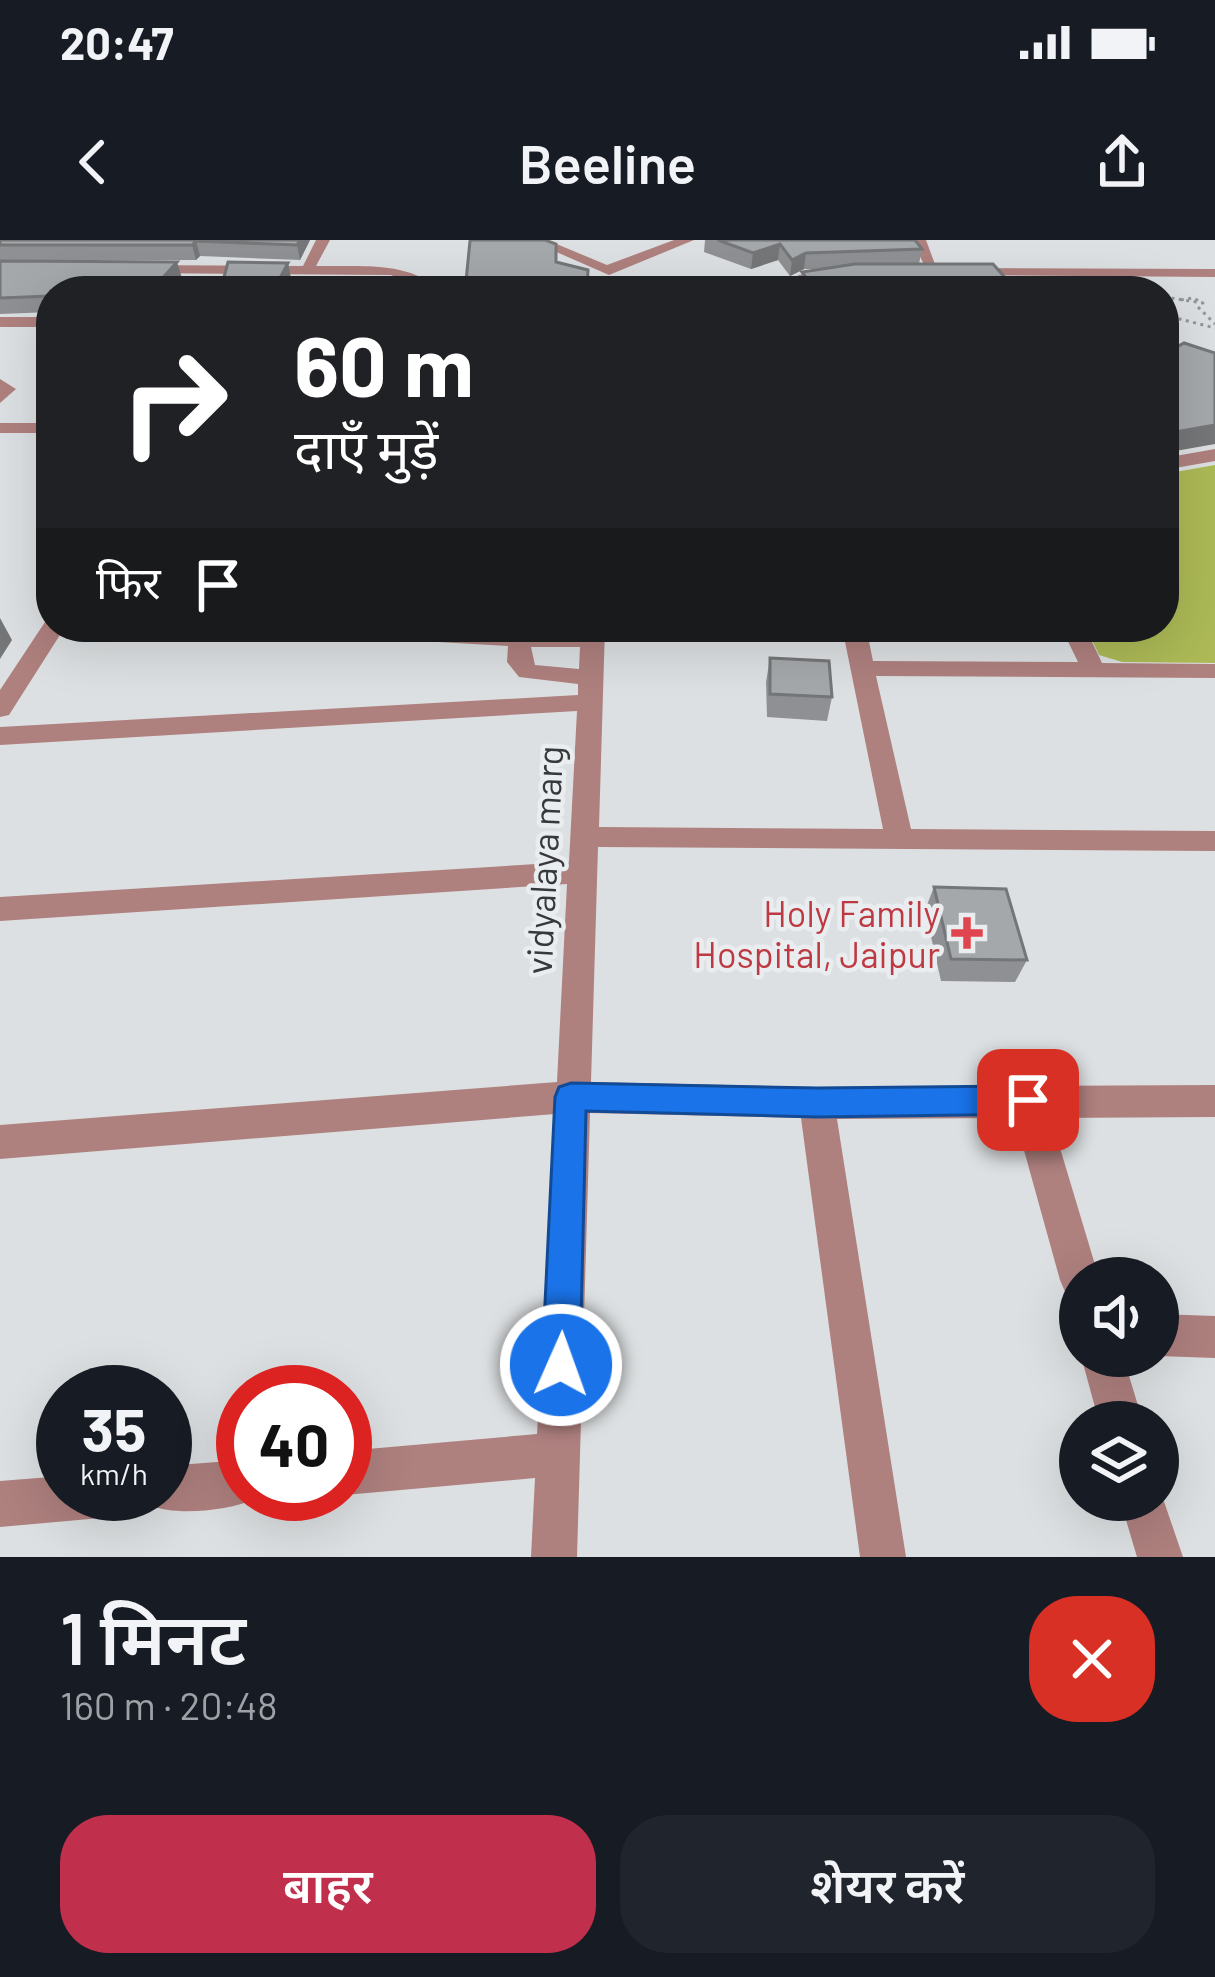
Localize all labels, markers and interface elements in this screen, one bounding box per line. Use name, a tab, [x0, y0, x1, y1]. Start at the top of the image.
text: 20:47	[60, 15, 174, 69]
icon: back	[60, 129, 126, 195]
icon: share	[1089, 129, 1155, 195]
text: Beeline	[519, 130, 696, 195]
text: 60 m	[294, 313, 474, 414]
icon: right	[96, 324, 252, 480]
text: दाएँ मुड़ें	[294, 415, 439, 480]
icon: arrive	[185, 552, 251, 618]
text: फिर	[96, 554, 161, 608]
street label: vidyalaya marg	[516, 745, 570, 975]
place label: Holy Family Hospital, Jaipur	[693, 891, 940, 975]
marker: Holy Family Hospital, Jaipur	[951, 917, 983, 949]
pin	[977, 1049, 1079, 1151]
icon: arrive	[995, 1067, 1061, 1133]
map controls	[1059, 1257, 1179, 1521]
button: sound	[1059, 1257, 1179, 1377]
position arrow	[498, 1302, 624, 1428]
speed limit sign: 40	[216, 1365, 372, 1521]
text: 35	[82, 1392, 146, 1464]
button: layers	[1059, 1401, 1179, 1521]
text: km/h	[80, 1455, 148, 1491]
text: 1 मिनट	[60, 1593, 246, 1679]
button: close	[1029, 1596, 1155, 1722]
text: 160 m · 20:48	[60, 1681, 278, 1728]
button: बाहर	[60, 1815, 596, 1953]
button: शेयर करें	[620, 1815, 1155, 1953]

